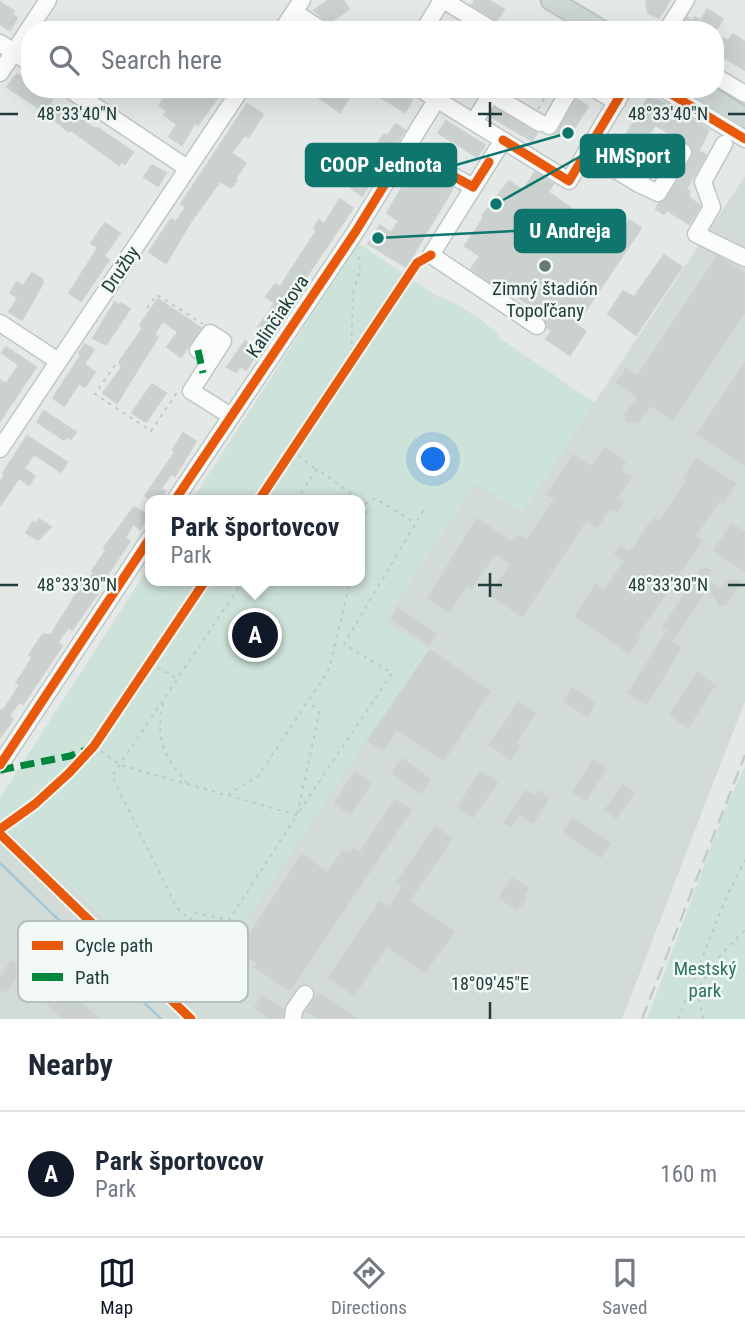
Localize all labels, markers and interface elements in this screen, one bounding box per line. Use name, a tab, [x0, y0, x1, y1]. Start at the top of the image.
search box	[21, 21, 724, 98]
icon: search	[45, 41, 83, 79]
text: Search here	[101, 45, 222, 75]
text: 48°33'40"N	[37, 103, 117, 124]
text: 48°33'40"N	[628, 103, 708, 124]
callout: HMSport	[581, 135, 684, 177]
callout: COOP Jednota	[306, 144, 456, 186]
text: HMSport	[596, 144, 670, 168]
text: COOP Jednota	[320, 153, 442, 177]
callout: U Andreja	[515, 210, 625, 252]
text: U Andreja	[529, 219, 611, 243]
street label: Družby	[97, 241, 144, 297]
marker: Zimný štadión Topoľčany	[537, 258, 553, 274]
street label: Kalinčiakova	[241, 271, 313, 362]
place label: Zimný štadión Topoľčany	[492, 277, 598, 322]
your location	[416, 442, 450, 476]
popup	[145, 495, 365, 586]
text: Park športovcov	[171, 512, 340, 542]
text: Park	[171, 542, 212, 569]
text: 48°33'30"N	[37, 574, 117, 595]
text: 48°33'30"N	[628, 574, 708, 595]
pin: A	[232, 609, 278, 661]
legend	[18, 921, 248, 1002]
text: Cycle path	[75, 934, 153, 957]
park label: Mestský park	[674, 957, 736, 1002]
text: Path	[75, 966, 109, 989]
text: 18°09'45"E	[451, 973, 529, 994]
text: Nearby	[28, 1047, 113, 1082]
text: Park športovcov	[95, 1146, 264, 1176]
text: A	[44, 1161, 58, 1188]
text: 160 m	[660, 1161, 717, 1188]
text: Park	[95, 1176, 136, 1203]
tab: Map	[98, 1254, 136, 1319]
tab: Directions	[331, 1254, 407, 1319]
tab: Saved	[602, 1254, 647, 1319]

